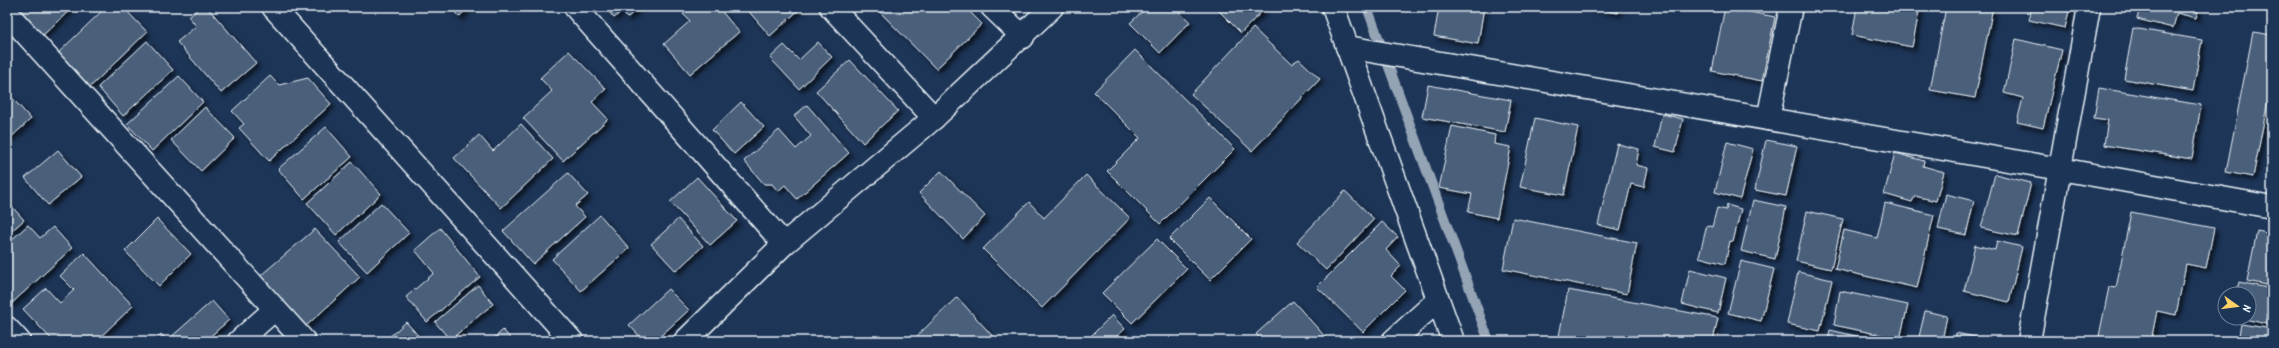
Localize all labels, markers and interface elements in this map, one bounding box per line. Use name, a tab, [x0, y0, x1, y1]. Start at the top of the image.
north arrow	[2217, 286, 2257, 326]
text: N	[2236, 303, 2255, 314]

